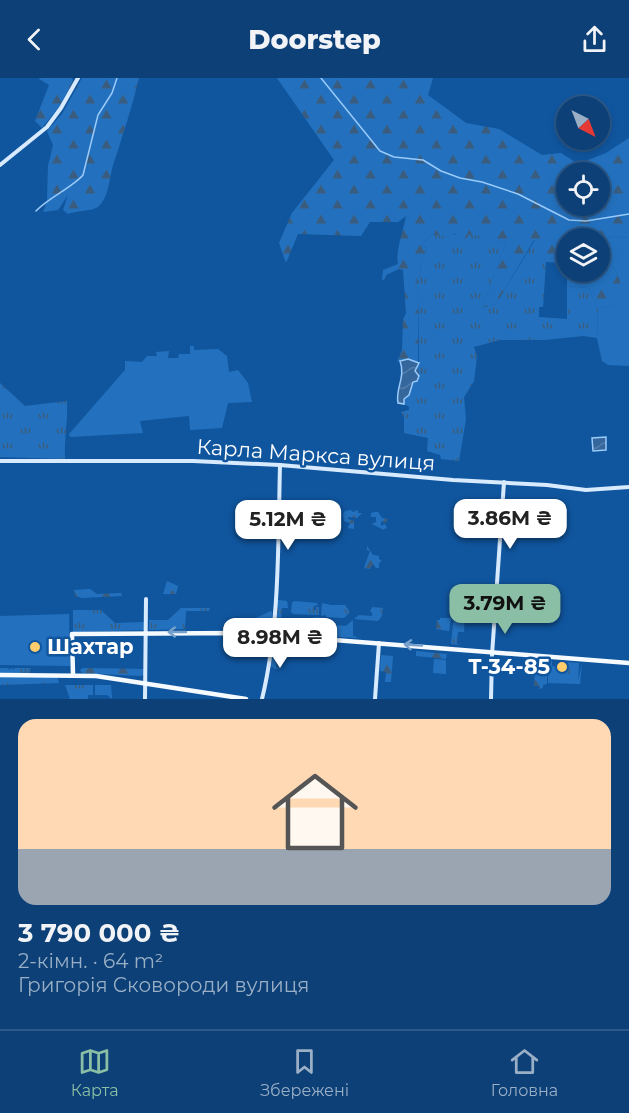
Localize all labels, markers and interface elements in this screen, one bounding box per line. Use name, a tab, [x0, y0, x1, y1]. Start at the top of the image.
icon: back	[18, 23, 51, 56]
text: Doorstep	[248, 23, 381, 56]
icon: share	[578, 23, 611, 56]
north arrow	[556, 96, 610, 150]
map controls	[556, 96, 610, 282]
button: locate	[556, 162, 610, 216]
button: layers	[556, 228, 610, 282]
street label: Карла Маркса вулиця	[196, 434, 436, 475]
pin: 3.86M ₴	[455, 499, 565, 550]
pin: 5.12M ₴	[233, 500, 343, 551]
text: 3.86M ₴	[468, 506, 552, 530]
text: 5.12M ₴	[249, 507, 327, 531]
pin: 3.79M ₴	[450, 584, 560, 635]
text: 3.79M ₴	[463, 591, 547, 615]
pin: 8.98M ₴	[225, 618, 335, 669]
text: 8.98M ₴	[237, 625, 323, 649]
one-way arrow	[167, 626, 187, 638]
place label: Шахтар	[47, 634, 134, 659]
marker: Шахтар	[28, 640, 42, 654]
one-way arrow	[404, 640, 424, 651]
place label: Т-34-85	[468, 654, 550, 679]
marker: Т-34-85	[555, 660, 569, 674]
icon: home	[261, 758, 369, 866]
text: 3 790 000 ₴	[18, 917, 180, 949]
text: 2-кімн. · 64 m²	[18, 949, 163, 973]
text: Григорія Сковороди вулиця	[18, 973, 309, 997]
tab: Карта	[71, 1045, 119, 1100]
tab: Збережені	[260, 1045, 349, 1100]
tab: Головна	[491, 1045, 558, 1100]

